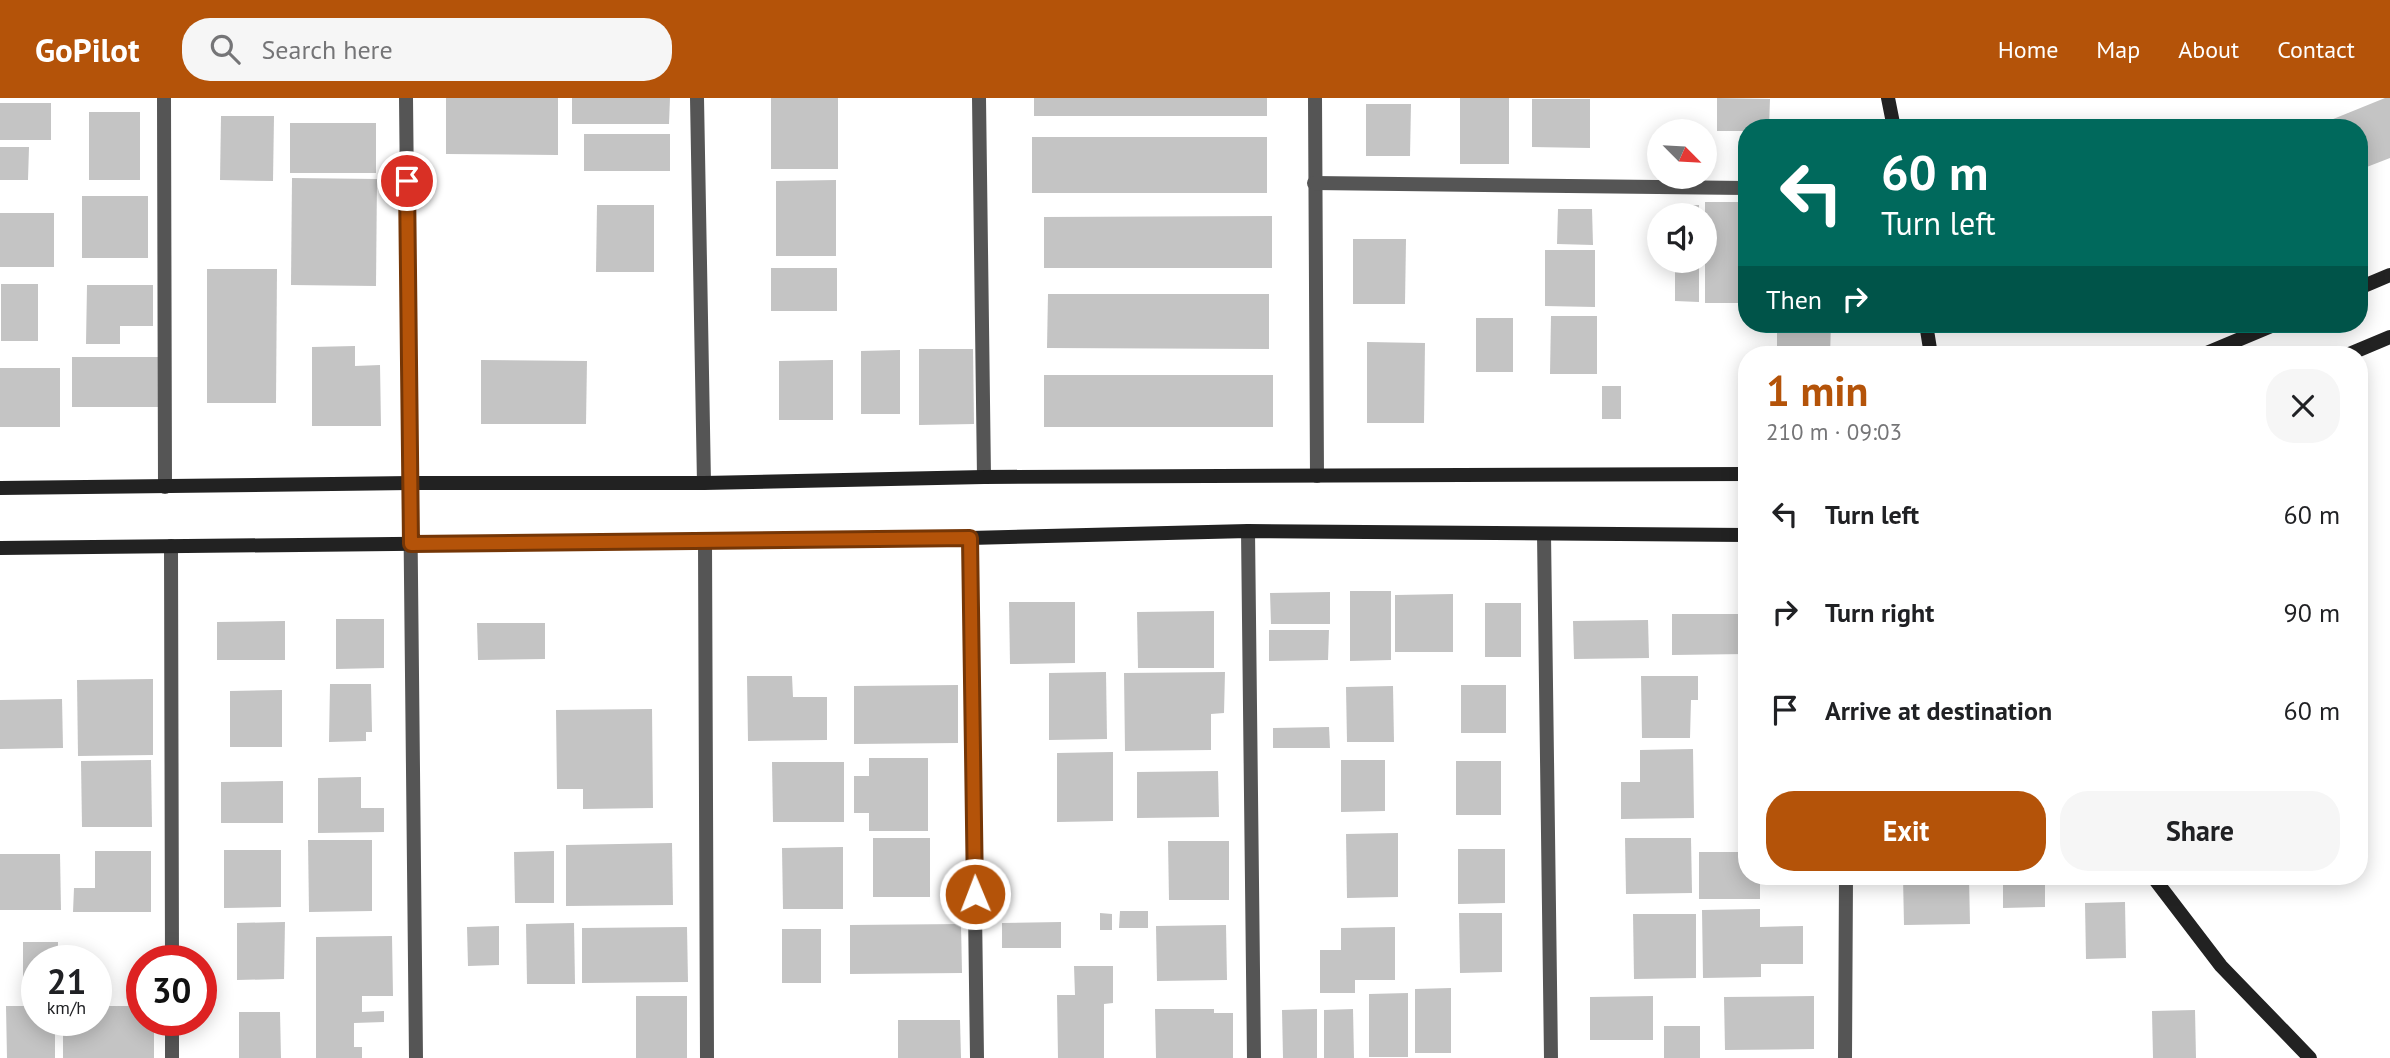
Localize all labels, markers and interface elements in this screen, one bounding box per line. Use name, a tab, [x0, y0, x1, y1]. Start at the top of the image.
search box	[182, 18, 672, 81]
text: GoPilot	[35, 28, 140, 71]
icon: search	[206, 30, 244, 68]
text: Search here	[262, 33, 393, 66]
text: Home	[1998, 34, 2058, 65]
text: Map	[2096, 34, 2140, 65]
text: About	[2178, 34, 2239, 65]
text: Contact	[2277, 34, 2355, 65]
north arrow	[1647, 119, 1717, 189]
map controls	[1647, 119, 1717, 273]
text: 60 m	[1881, 140, 1988, 204]
icon: left	[1766, 147, 1857, 238]
pin	[377, 151, 437, 211]
icon: arrive	[388, 162, 426, 200]
text: Turn left	[1881, 202, 1996, 244]
button: sound	[1647, 203, 1717, 273]
icon: right	[1836, 280, 1874, 318]
text: Then	[1766, 283, 1822, 316]
text: 1 min	[1766, 363, 1868, 418]
button: close	[2266, 369, 2340, 443]
text: 210 m · 09:03	[1766, 417, 1902, 446]
icon: left	[1766, 495, 1804, 533]
text: Turn left	[1825, 498, 1919, 531]
text: 60 m	[2284, 498, 2340, 531]
icon: right	[1766, 593, 1804, 631]
text: Turn right	[1825, 596, 1934, 629]
text: 90 m	[2284, 596, 2340, 629]
icon: arrive	[1766, 691, 1804, 729]
text: Arrive at destination	[1825, 694, 2052, 727]
text: 60 m	[2284, 694, 2340, 727]
button: Exit	[1766, 791, 2046, 871]
button: Share	[2060, 791, 2340, 871]
position arrow	[938, 857, 1012, 931]
speed limit sign: 30	[126, 945, 217, 1036]
text: 21	[47, 958, 86, 1004]
text: km/h	[47, 996, 86, 1019]

